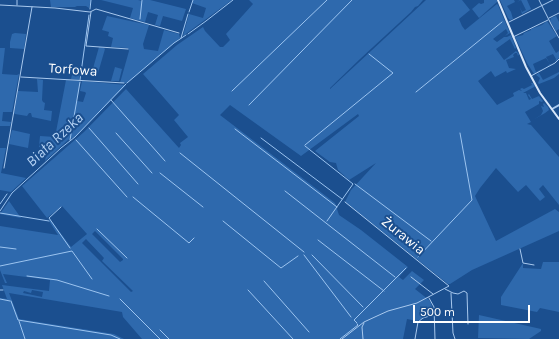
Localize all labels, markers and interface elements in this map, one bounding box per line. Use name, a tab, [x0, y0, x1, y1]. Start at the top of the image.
street label: Torfowa	[48, 60, 98, 80]
water label: Biała Rzeka	[23, 109, 87, 171]
street label: Żurawia	[378, 213, 428, 259]
scale bar	[415, 297, 532, 323]
text: 500 m	[420, 305, 455, 319]

